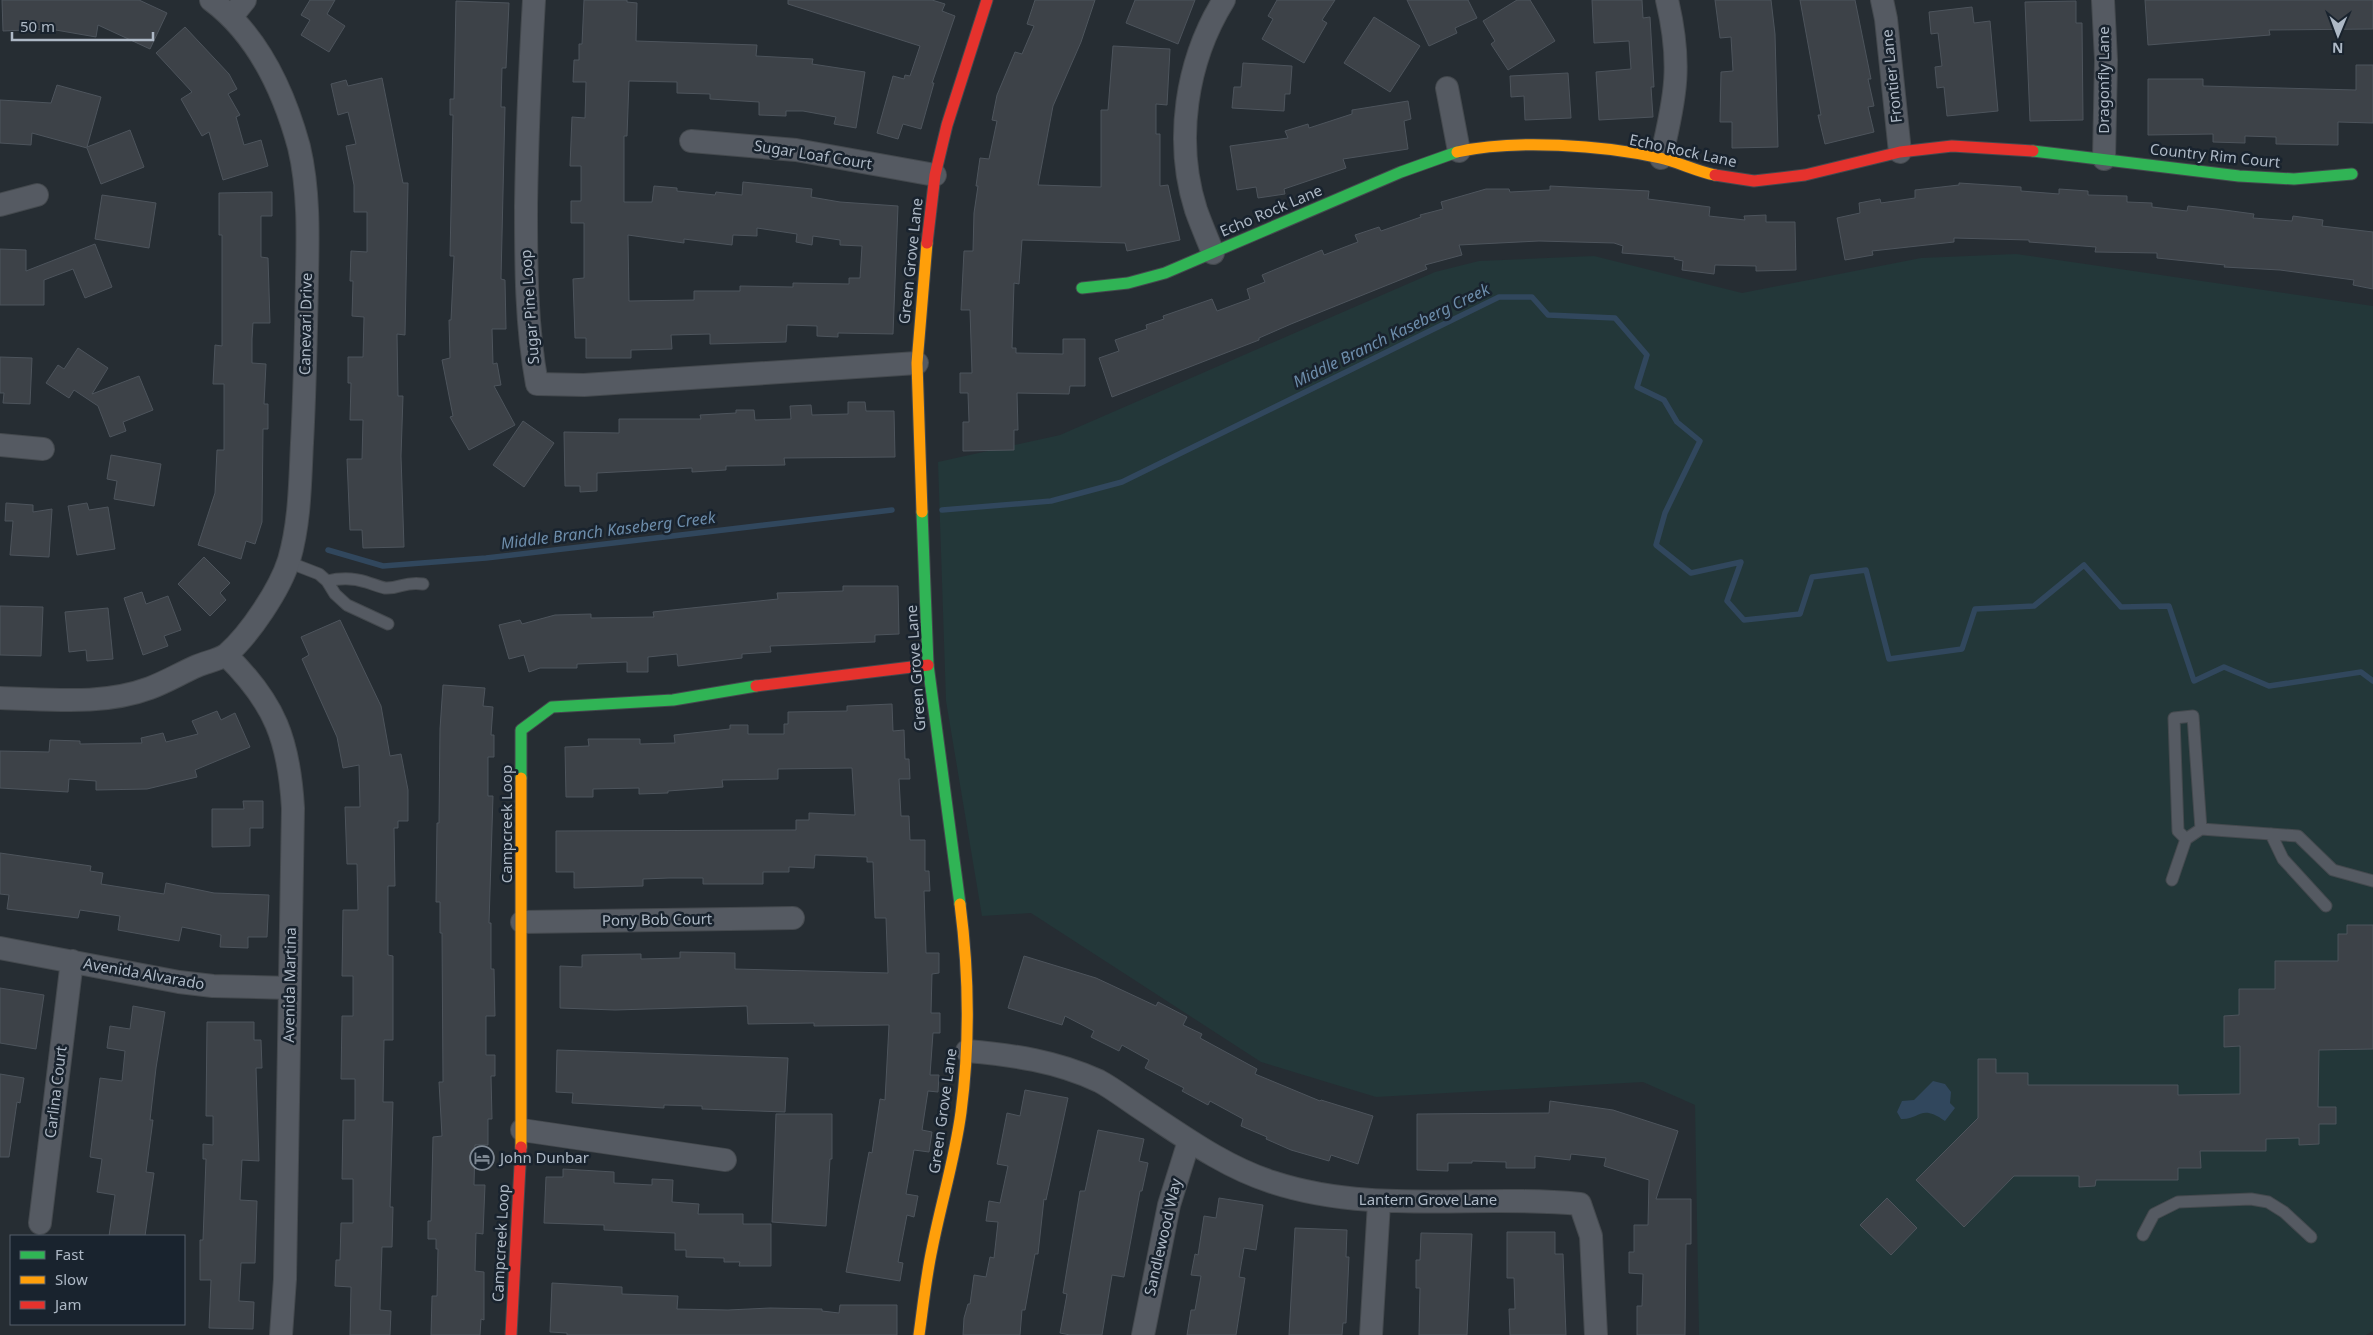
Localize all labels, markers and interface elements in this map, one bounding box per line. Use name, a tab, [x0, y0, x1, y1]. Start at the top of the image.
scale bar	[12, 10, 154, 42]
north arrow	[2313, 10, 2363, 60]
text: 50 m	[20, 16, 55, 36]
street label: Dragonfly Lane	[2093, 26, 2113, 134]
street label: Frontier Lane	[1876, 28, 1906, 124]
text: N	[2332, 39, 2344, 58]
street label: Echo Rock Lane	[1628, 129, 1739, 171]
street label: Sugar Loaf Court	[753, 135, 874, 173]
street label: Country Rim Court	[2149, 138, 2282, 172]
street label: Echo Rock Lane	[1216, 180, 1325, 241]
street label: Green Grove Lane	[893, 197, 927, 325]
street label: Sugar Pine Loop	[515, 249, 543, 365]
street label: Canevari Drive	[294, 273, 316, 375]
water label: Middle Branch Kaseberg Creek	[1289, 277, 1494, 392]
water label: Middle Branch Kaseberg Creek	[499, 506, 718, 554]
street label: Green Grove Lane	[901, 604, 929, 732]
street label: Campcreek Loop	[496, 765, 516, 883]
street label: Pony Bob Court	[602, 908, 713, 930]
street label: Avenida Martina	[278, 927, 300, 1043]
street label: Avenida Alvarado	[82, 953, 206, 993]
street label: Carlina Court	[39, 1044, 71, 1139]
street label: Green Grove Lane	[923, 1047, 961, 1175]
hotel icon: John Dunbar	[469, 1145, 495, 1171]
place label: John Dunbar	[498, 1147, 589, 1167]
street label: Sandlewood Way	[1139, 1176, 1185, 1297]
street label: Campcreek Loop	[487, 1183, 513, 1303]
street label: Lantern Grove Lane	[1359, 1189, 1497, 1209]
legend	[10, 1235, 185, 1325]
text: Fast	[55, 1244, 84, 1264]
text: Slow	[55, 1269, 88, 1289]
text: Jam	[53, 1294, 82, 1314]

